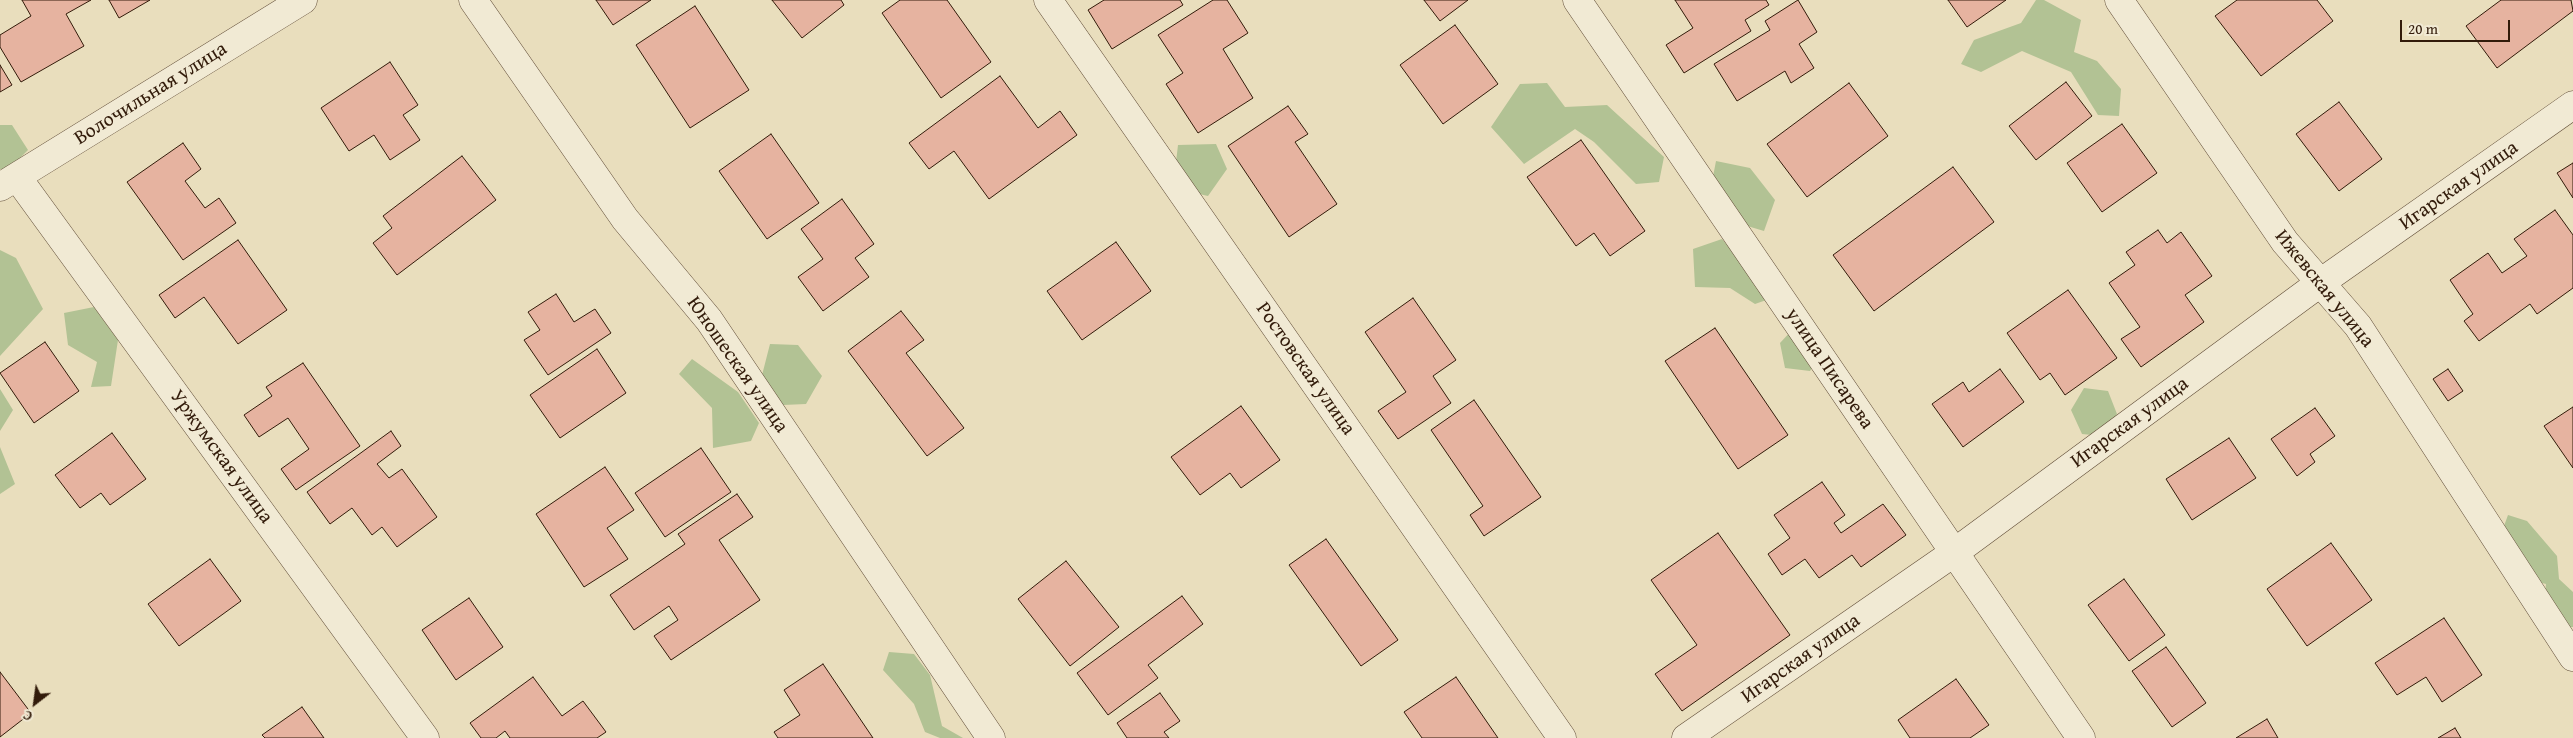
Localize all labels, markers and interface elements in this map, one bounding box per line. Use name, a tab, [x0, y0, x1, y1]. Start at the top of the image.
scale bar	[2403, 10, 2513, 42]
text: 20 m	[2408, 18, 2438, 39]
street label: Волочильная улица	[70, 37, 232, 151]
street label: Игарская улица	[2395, 136, 2523, 236]
street label: Ижевская улица	[2269, 225, 2379, 353]
street label: Юношеская улица	[681, 292, 793, 438]
street label: Ростовская улица	[1250, 298, 1360, 440]
street label: улица Писарева	[1780, 304, 1878, 434]
street label: Игарская улица	[2066, 372, 2194, 474]
street label: Уржумская улица	[164, 385, 278, 529]
street label: Игарская улица	[1737, 609, 1865, 709]
north arrow	[10, 678, 60, 728]
text: С	[19, 705, 36, 727]

